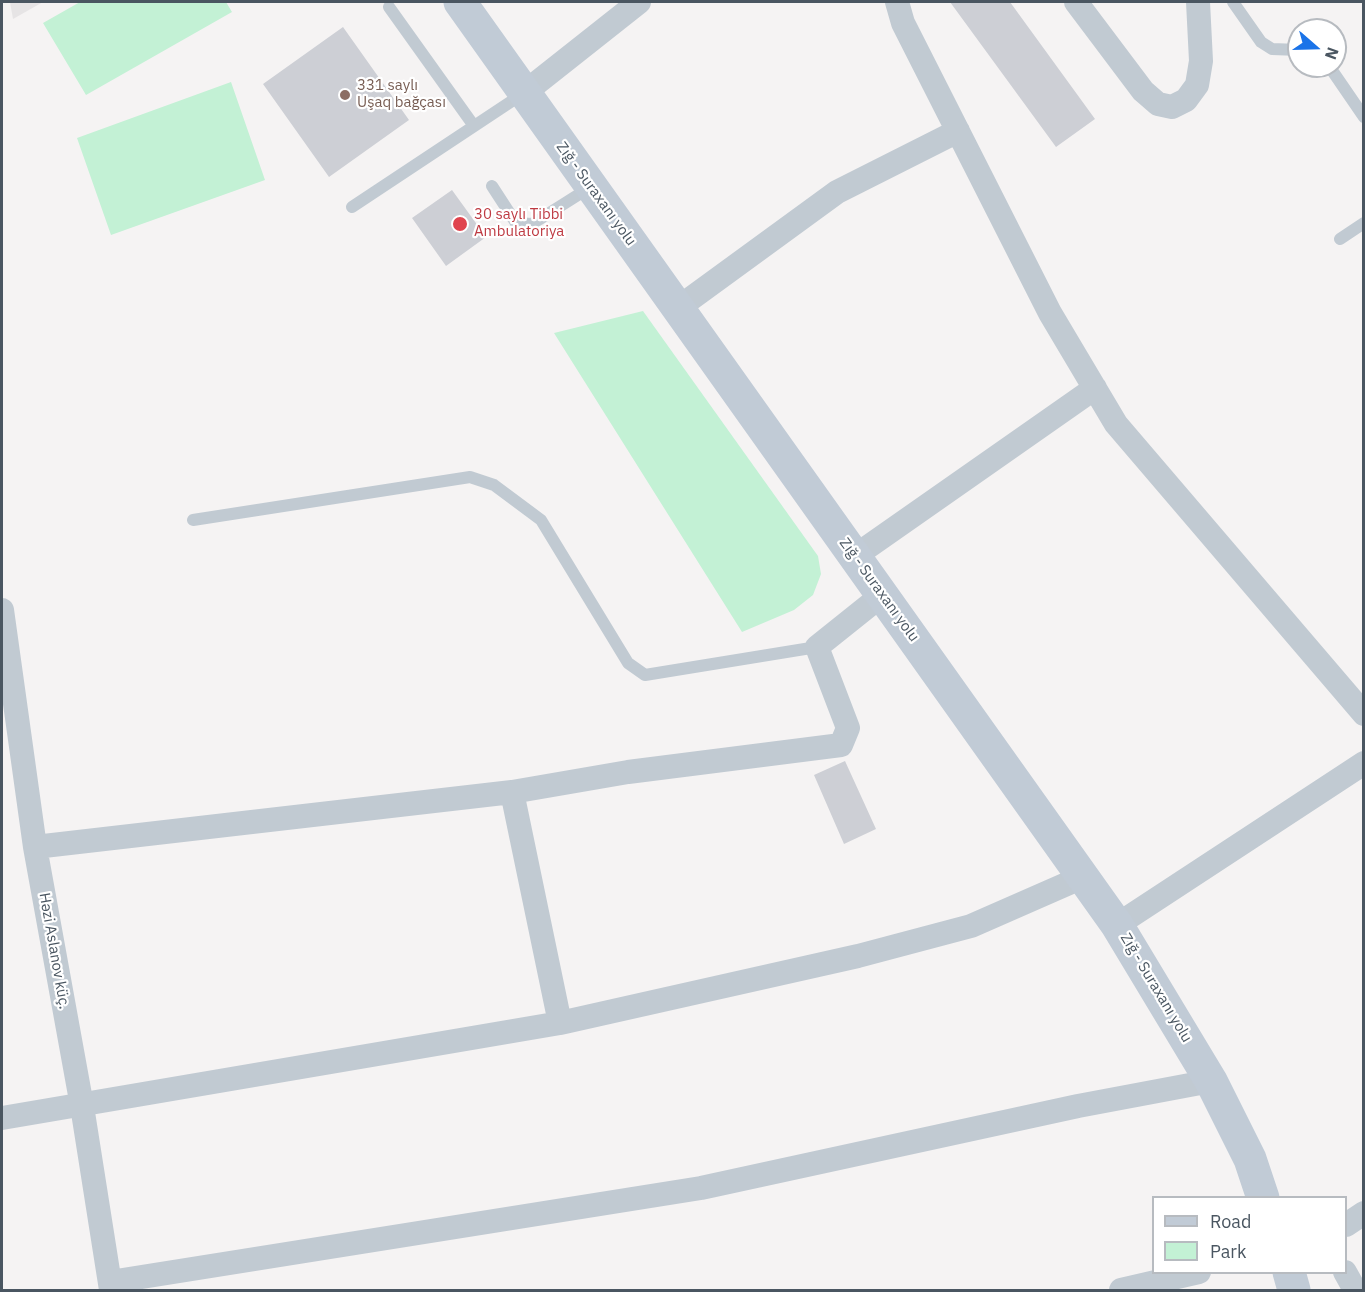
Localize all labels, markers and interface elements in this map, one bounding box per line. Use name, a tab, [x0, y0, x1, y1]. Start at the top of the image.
north arrow	[1287, 18, 1347, 78]
text: N	[1321, 45, 1343, 62]
place label: 331 saylı Uşaq bağçası	[357, 77, 446, 112]
marker: 331 saylı Uşaq bağçası	[338, 88, 352, 102]
street label: Zığ - Suraxanı yolu	[552, 139, 640, 249]
place label: 30 saylı Tibbi Ambulatoriya	[474, 206, 564, 241]
marker: 30 saylı Tibbi Ambulatoriya	[451, 215, 469, 233]
street label: Zığ - Suraxanı yolu	[835, 535, 923, 645]
street label: Həzi Aslanov küç.	[35, 892, 73, 1010]
street label: Zığ - Suraxanı yolu	[1116, 930, 1196, 1046]
legend	[1152, 1196, 1347, 1274]
text: Road	[1210, 1210, 1251, 1233]
text: Park	[1210, 1240, 1246, 1263]

